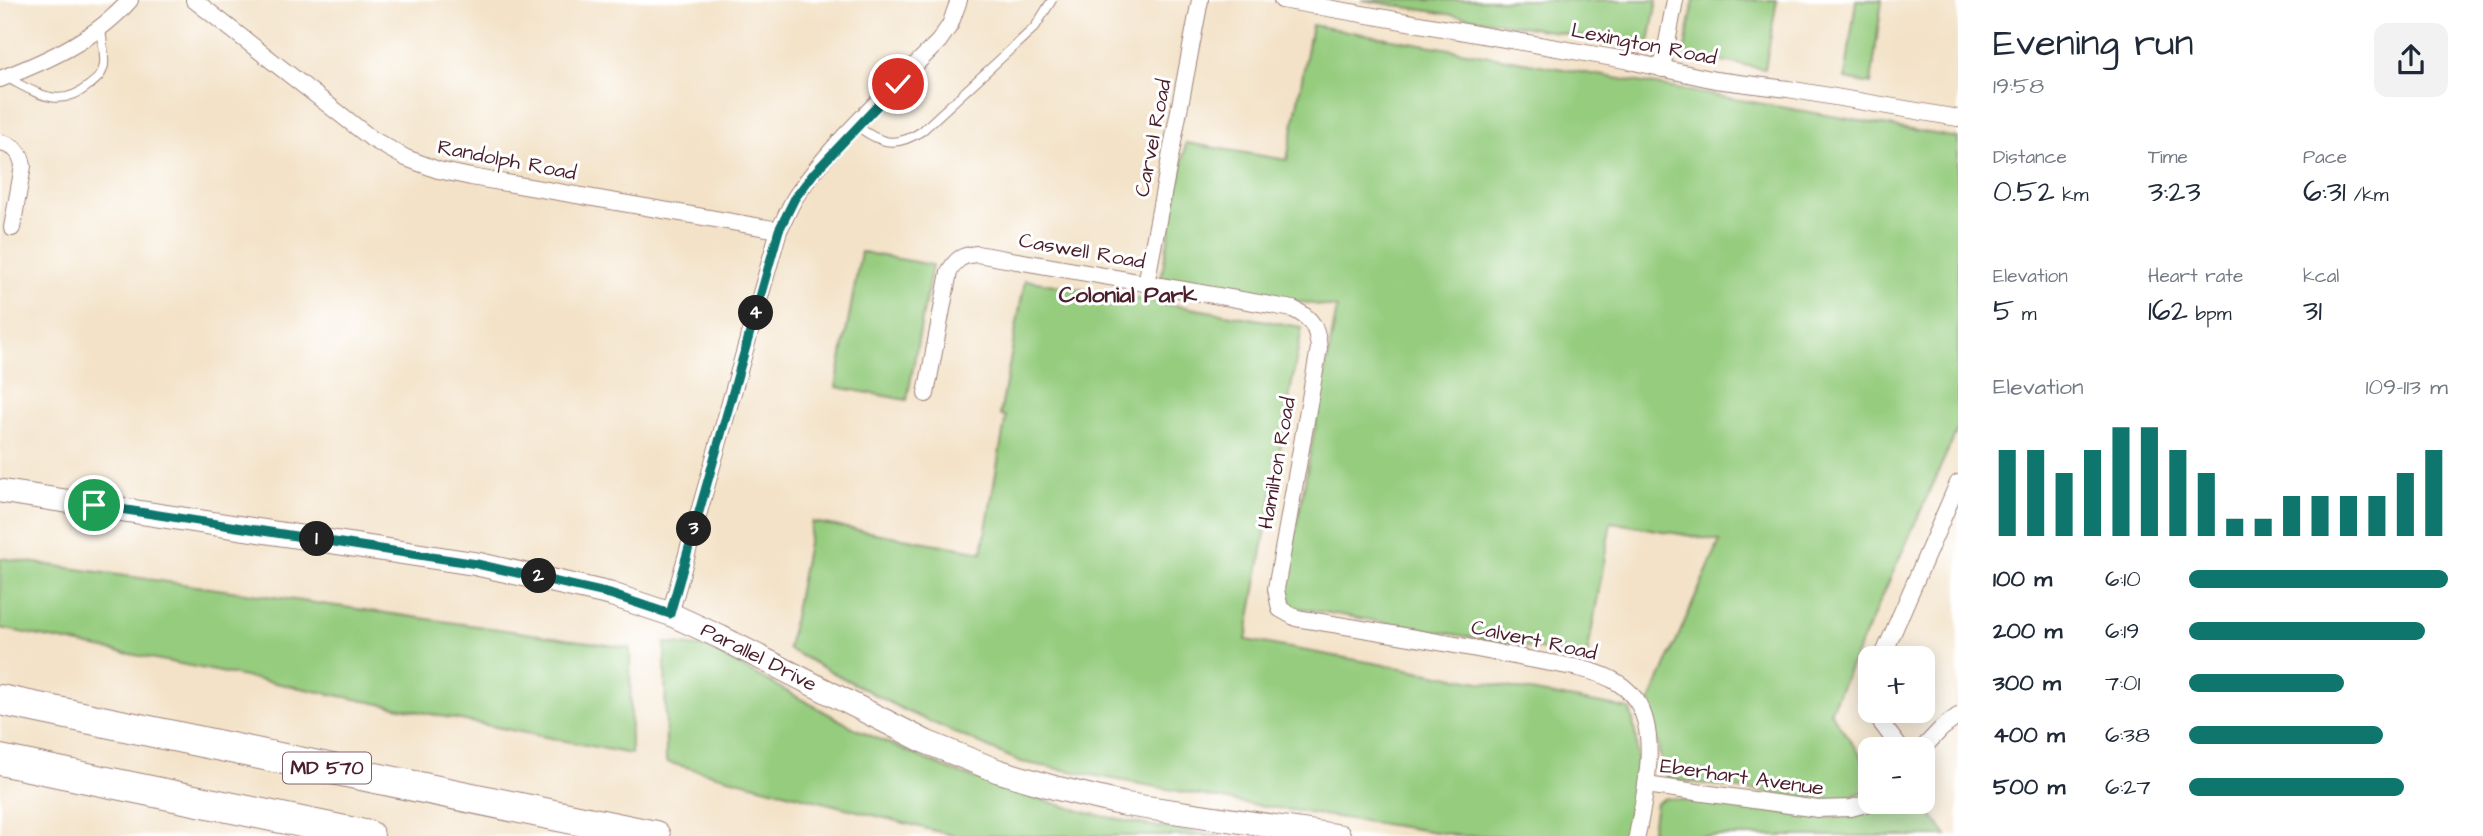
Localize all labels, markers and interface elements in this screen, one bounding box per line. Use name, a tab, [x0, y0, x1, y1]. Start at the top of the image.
street label: Lexington Road	[1568, 16, 1720, 74]
text: Evening run	[1993, 18, 2194, 70]
button: share	[2374, 23, 2448, 97]
pin	[868, 54, 928, 114]
icon: check	[879, 65, 917, 103]
text: 19:58	[1993, 70, 2044, 102]
street label: Carvel Road	[1127, 76, 1179, 199]
street label: Randolph Road	[435, 132, 579, 189]
text: Distance	[1993, 144, 2067, 171]
text: Time	[2148, 144, 2188, 171]
text: Pace	[2303, 144, 2347, 171]
text: 0.52	[1993, 171, 2055, 213]
text: 3:23	[2148, 171, 2201, 213]
text: 6:31	[2303, 171, 2346, 213]
text: km	[2055, 182, 2089, 209]
text: /km	[2346, 182, 2389, 209]
street label: Caswell Road	[1017, 226, 1148, 276]
text: Elevation	[1993, 263, 2068, 290]
text: Heart rate	[2148, 263, 2243, 290]
text: kcal	[2303, 263, 2339, 290]
district label: Colonial Park	[1059, 279, 1198, 311]
text: 5	[1993, 290, 2014, 332]
text: 162	[2148, 290, 2188, 332]
text: 31	[2303, 290, 2322, 332]
pin: 4	[738, 296, 774, 330]
text: 4	[749, 299, 762, 326]
text: m	[2014, 301, 2037, 328]
text: bpm	[2188, 301, 2231, 328]
text: Elevation	[1993, 371, 2084, 403]
text: 109–113 m	[2366, 371, 2448, 403]
street label: Hamilton Road	[1251, 394, 1303, 531]
pin	[64, 475, 124, 535]
icon: arrive	[75, 486, 113, 524]
pin: 3	[676, 512, 712, 546]
text: 3	[689, 515, 698, 542]
pin: 1	[300, 522, 334, 556]
text: 1	[315, 525, 318, 552]
pin: 2	[522, 558, 556, 594]
text: 2	[533, 562, 544, 589]
text: 100 m	[1993, 563, 2052, 595]
text: 6:10	[2105, 563, 2141, 595]
street label: Calvert Road	[1468, 613, 1600, 668]
street label: Parallel Drive	[696, 615, 822, 699]
text: 200 m	[1993, 615, 2062, 647]
text: 6:19	[2105, 615, 2139, 647]
map controls	[1858, 646, 1935, 814]
button: +	[1858, 646, 1935, 723]
text: 300 m	[1993, 667, 2061, 699]
text: 7:01	[2105, 667, 2140, 699]
text: 400 m	[1993, 719, 2065, 751]
text: 6:38	[2105, 719, 2150, 751]
button: −	[1858, 737, 1935, 814]
street label: Eberhart Avenue	[1658, 751, 1826, 803]
road number: MD 570	[283, 752, 371, 783]
text: 500 m	[1993, 771, 2065, 803]
text: 6:27	[2105, 771, 2151, 803]

